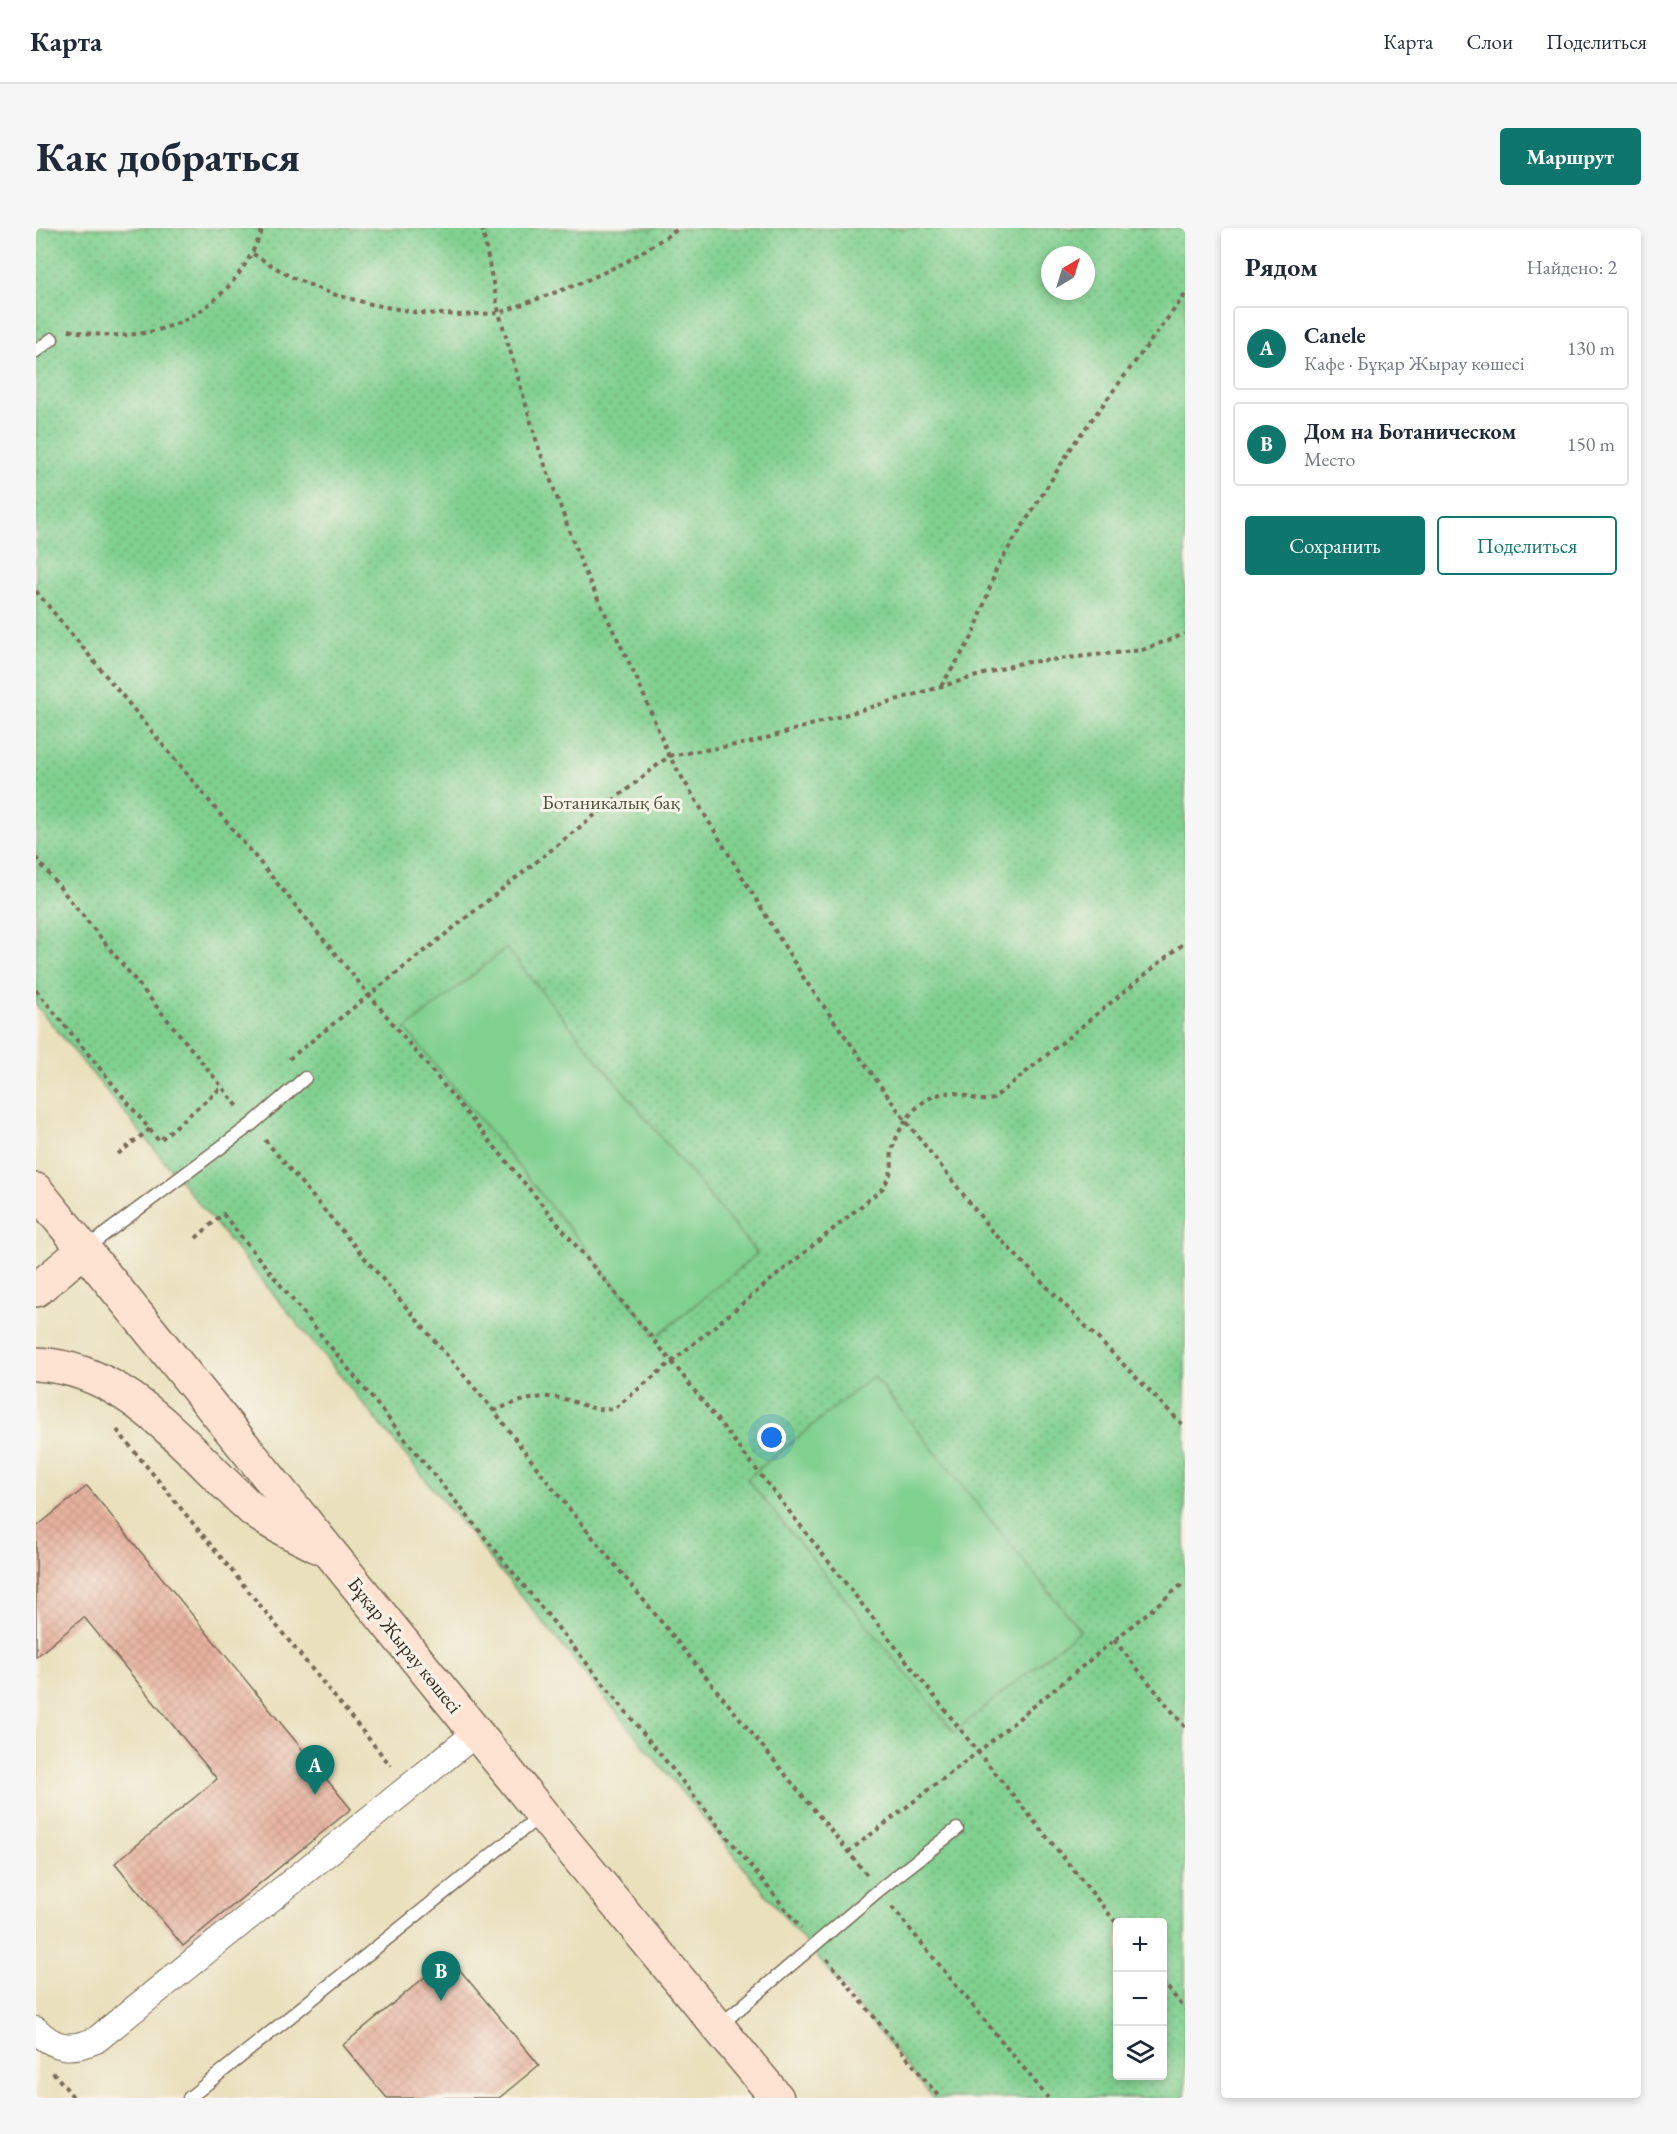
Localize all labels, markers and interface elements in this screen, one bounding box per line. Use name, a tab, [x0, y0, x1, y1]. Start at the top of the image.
text: Карта	[30, 23, 102, 59]
text: Карта	[1383, 28, 1433, 55]
text: Слои	[1466, 28, 1513, 55]
text: Поделиться	[1546, 28, 1647, 55]
button: Маршрут	[1500, 128, 1641, 185]
text: Как добраться	[36, 129, 300, 184]
north arrow	[1041, 246, 1095, 300]
text: Рядом	[1245, 250, 1318, 284]
text: Найдено: 2	[1526, 254, 1617, 280]
text: Canele	[1304, 321, 1366, 350]
text: A	[1259, 335, 1274, 361]
text: 130 m	[1567, 335, 1615, 361]
text: Кафе · Бұқар Жырау көшесі	[1304, 350, 1525, 376]
text: Дом на Ботаническом	[1304, 417, 1516, 446]
text: B	[1260, 431, 1273, 457]
text: 150 m	[1567, 431, 1615, 457]
text: Место	[1304, 446, 1355, 472]
button: Сохранить	[1245, 516, 1425, 575]
button: Поделиться	[1437, 516, 1617, 575]
park label: Ботаникалық бақ	[542, 789, 680, 815]
your location	[757, 1423, 786, 1452]
street label: Бұқар Жырау көшесі	[342, 1572, 468, 1719]
pin: A	[296, 1746, 334, 1795]
map controls	[1113, 1918, 1167, 2080]
button: +	[1113, 1918, 1167, 1972]
pin: B	[422, 1952, 460, 2001]
button: −	[1113, 1972, 1167, 2026]
button: layers	[1113, 2026, 1167, 2080]

